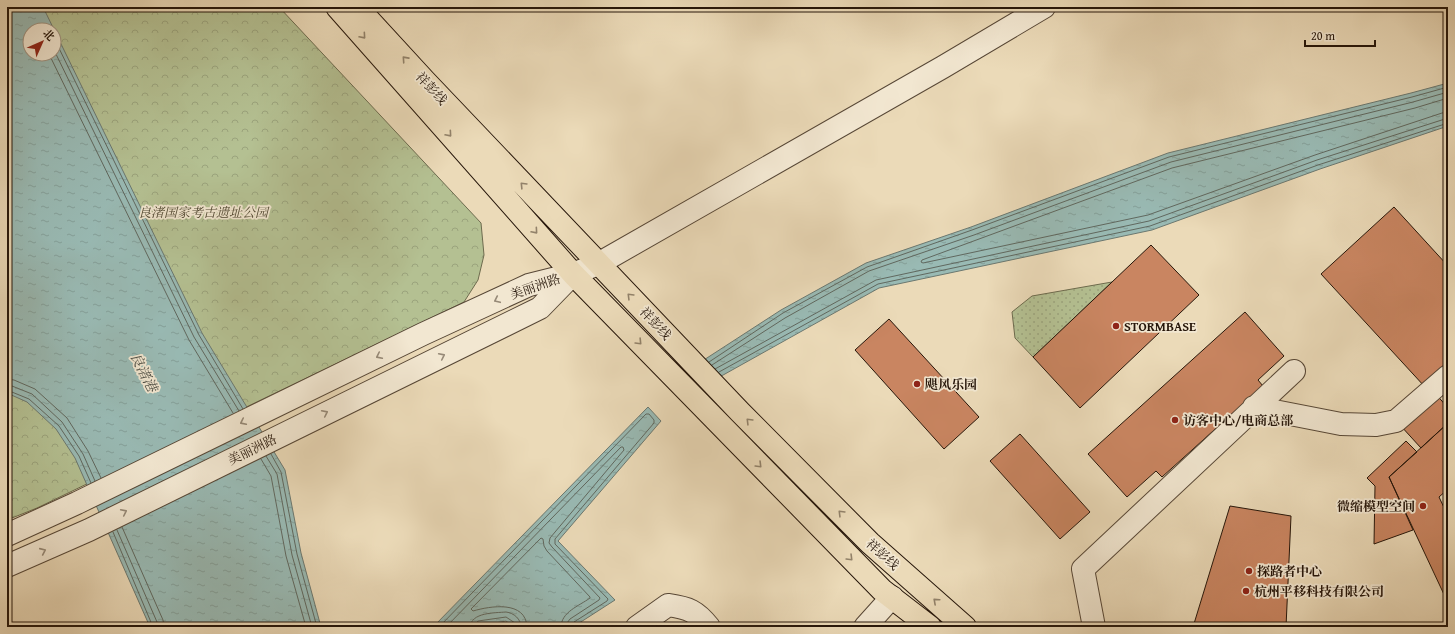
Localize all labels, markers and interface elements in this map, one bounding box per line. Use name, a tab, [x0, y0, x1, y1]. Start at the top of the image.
north arrow	[22, 22, 62, 62]
scale bar	[1305, 22, 1375, 48]
text: 北	[40, 25, 59, 44]
text: 20 m	[1311, 27, 1335, 44]
one-way arrow	[358, 31, 365, 39]
one-way arrow	[402, 57, 409, 64]
street label: 祥彭线	[411, 68, 452, 109]
one-way arrow	[444, 129, 451, 136]
one-way arrow	[520, 182, 527, 189]
park label: 良渚国家考古遗址公园	[138, 203, 270, 222]
one-way arrow	[530, 226, 538, 234]
street label: 美丽洲路	[507, 269, 563, 304]
one-way arrow	[627, 293, 635, 301]
one-way arrow	[493, 295, 501, 303]
street label: 祥彭线	[635, 303, 676, 344]
place label: STORMBASE	[1124, 317, 1196, 336]
marker: STORMBASE	[1111, 321, 1121, 331]
one-way arrow	[634, 337, 642, 345]
water label: 良渚港	[126, 349, 163, 397]
one-way arrow	[376, 351, 383, 359]
one-way arrow	[437, 353, 445, 361]
place label: 飓风乐园	[925, 375, 977, 394]
marker: 飓风乐园	[912, 379, 922, 389]
one-way arrow	[321, 410, 328, 418]
place label: 访客中心/电商总部	[1183, 411, 1293, 430]
marker: 访客中心/电商总部	[1170, 415, 1180, 425]
one-way arrow	[239, 417, 247, 425]
one-way arrow	[746, 418, 754, 426]
street label: 美丽洲路	[225, 430, 280, 469]
one-way arrow	[754, 460, 762, 468]
place label: 微缩模型空间	[1337, 497, 1415, 516]
marker: 微缩模型空间	[1418, 501, 1428, 511]
one-way arrow	[120, 510, 127, 517]
one-way arrow	[838, 510, 845, 518]
street label: 祥彭线	[862, 534, 904, 574]
one-way arrow	[38, 548, 46, 556]
one-way arrow	[846, 553, 853, 561]
place label: 探路者中心	[1257, 562, 1322, 581]
marker: 探路者中心	[1244, 566, 1254, 576]
place label: 杭州平移科技有限公司	[1254, 582, 1384, 601]
marker: 杭州平移科技有限公司	[1241, 586, 1251, 596]
one-way arrow	[933, 599, 940, 606]

